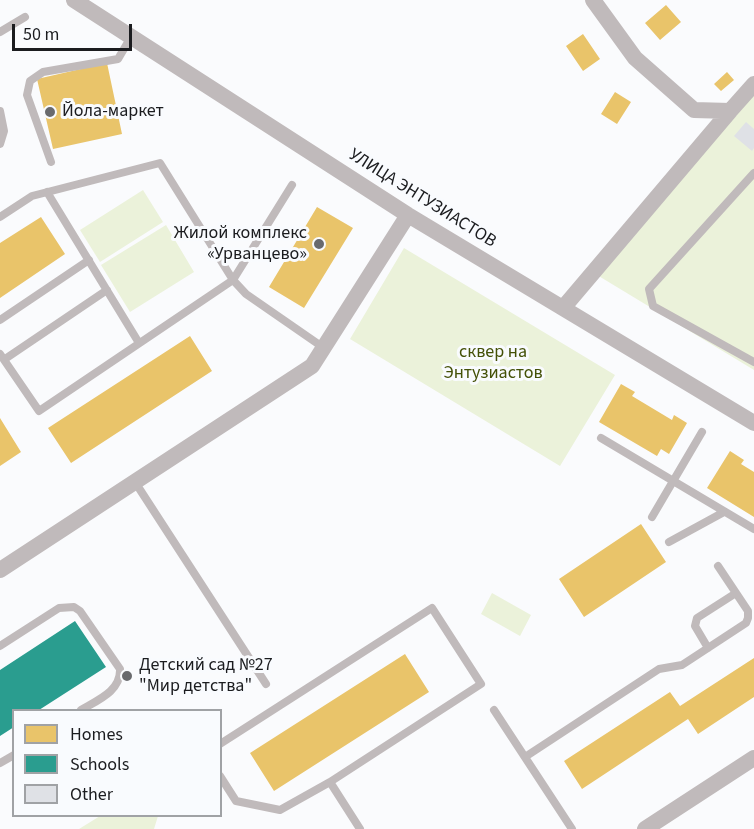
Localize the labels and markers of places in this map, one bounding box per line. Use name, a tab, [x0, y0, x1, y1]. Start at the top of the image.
place label: Йола-маркет	[62, 101, 164, 123]
marker: Йола-маркет	[43, 105, 57, 119]
place label: Жилой комплекс «Урванцево»	[174, 223, 307, 266]
marker: Жилой комплекс «Урванцево»	[312, 237, 326, 251]
place label: Детский сад №27 "Мир детства"	[139, 655, 273, 698]
marker: Детский сад №27 "Мир детства"	[120, 669, 134, 683]

